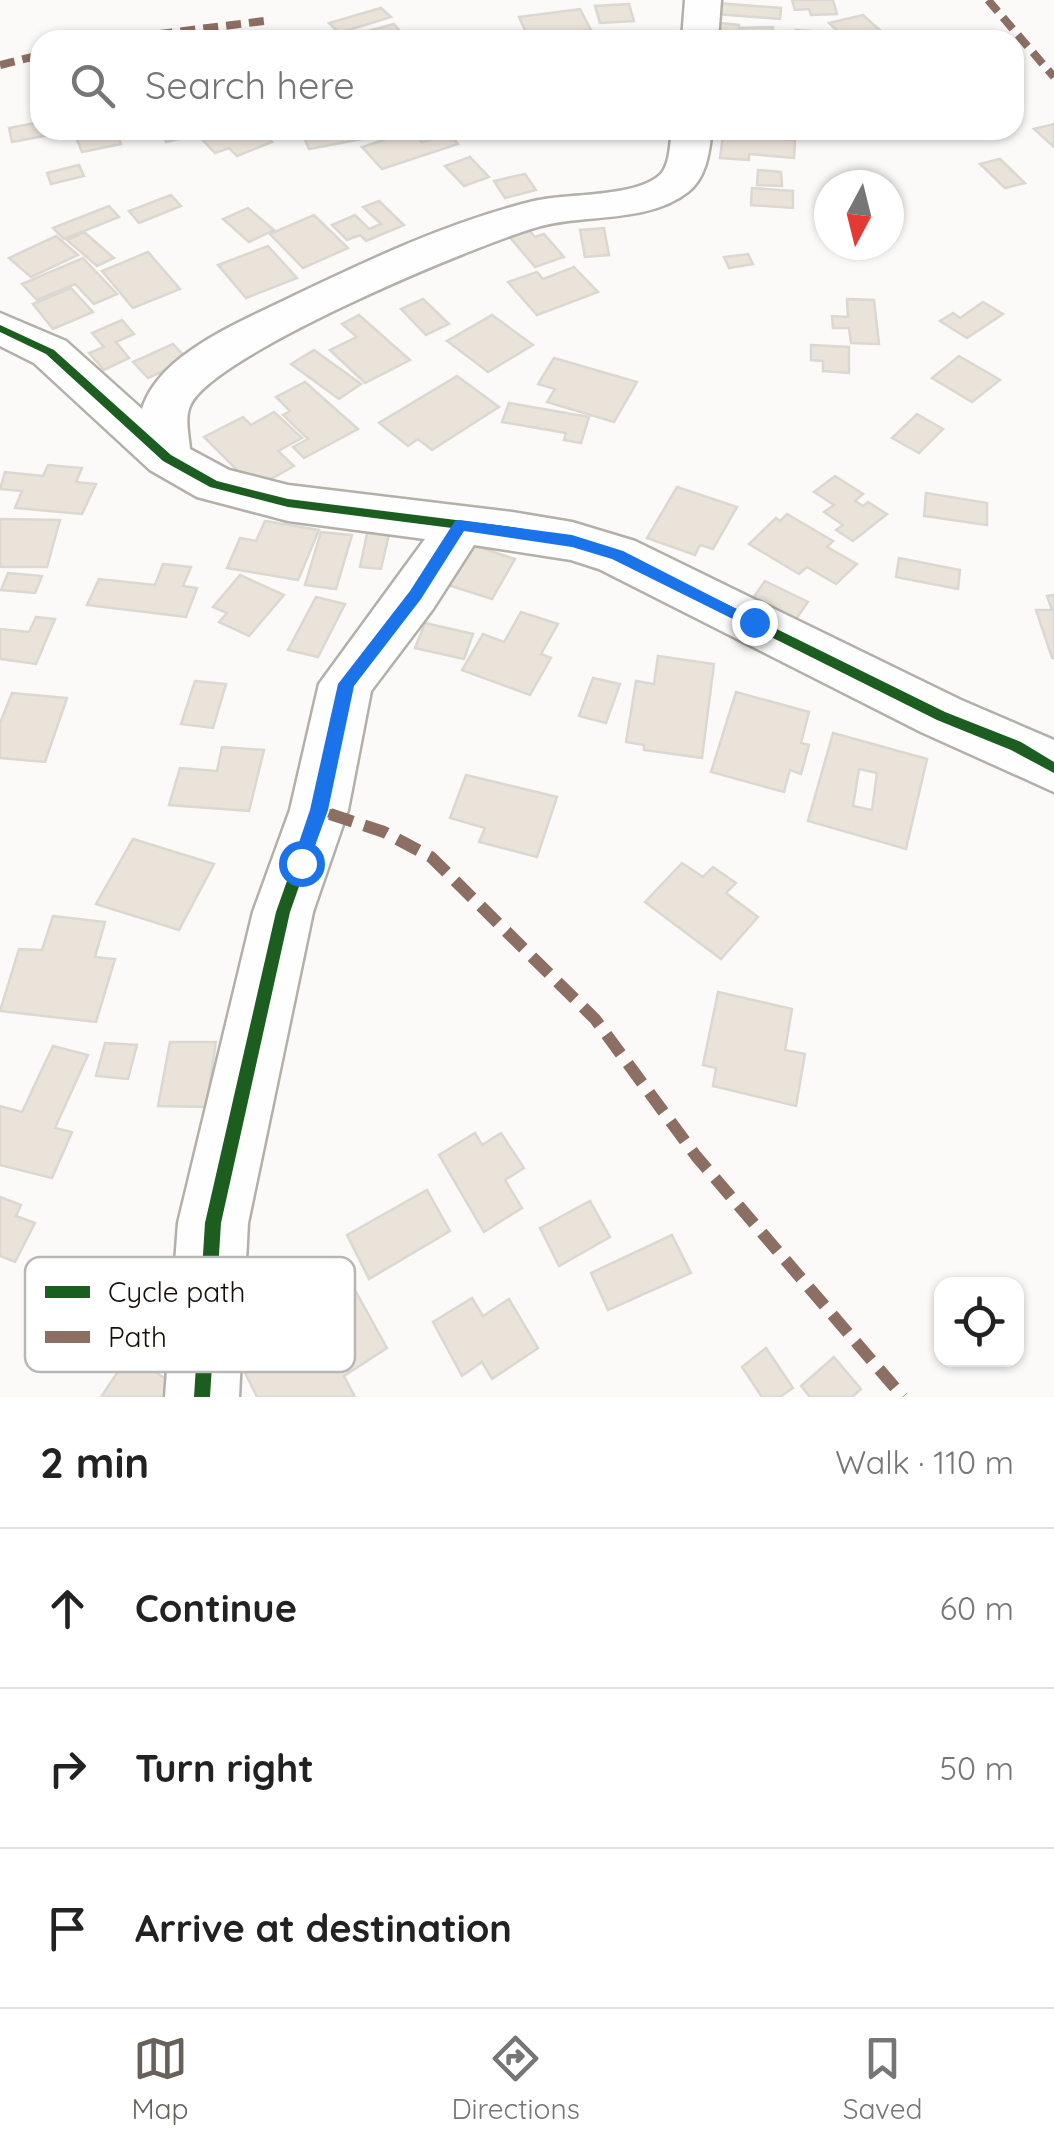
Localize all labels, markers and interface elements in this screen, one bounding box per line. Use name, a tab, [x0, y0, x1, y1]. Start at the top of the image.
search box	[30, 30, 1024, 140]
icon: search	[65, 58, 120, 113]
text: Search here	[145, 61, 355, 109]
north arrow	[814, 170, 904, 260]
route end	[732, 600, 778, 646]
route start	[279, 841, 325, 887]
legend	[25, 1257, 355, 1372]
text: Cycle path	[108, 1274, 246, 1309]
map controls	[934, 1277, 1024, 1367]
button: locate	[934, 1277, 1024, 1367]
text: Path	[108, 1319, 167, 1354]
text: 2 min	[40, 1436, 149, 1489]
text: Walk · 110 m	[835, 1442, 1014, 1482]
icon: ahead	[40, 1581, 95, 1636]
text: Continue	[135, 1584, 297, 1632]
text: 60 m	[940, 1588, 1014, 1628]
icon: right	[40, 1741, 95, 1796]
text: Turn right	[135, 1744, 314, 1792]
text: 50 m	[940, 1748, 1014, 1788]
icon: arrive	[40, 1901, 95, 1956]
text: Arrive at destination	[135, 1904, 512, 1952]
tab: Map	[131, 2031, 189, 2126]
tab: Directions	[451, 2031, 580, 2126]
tab: Saved	[843, 2031, 923, 2126]

